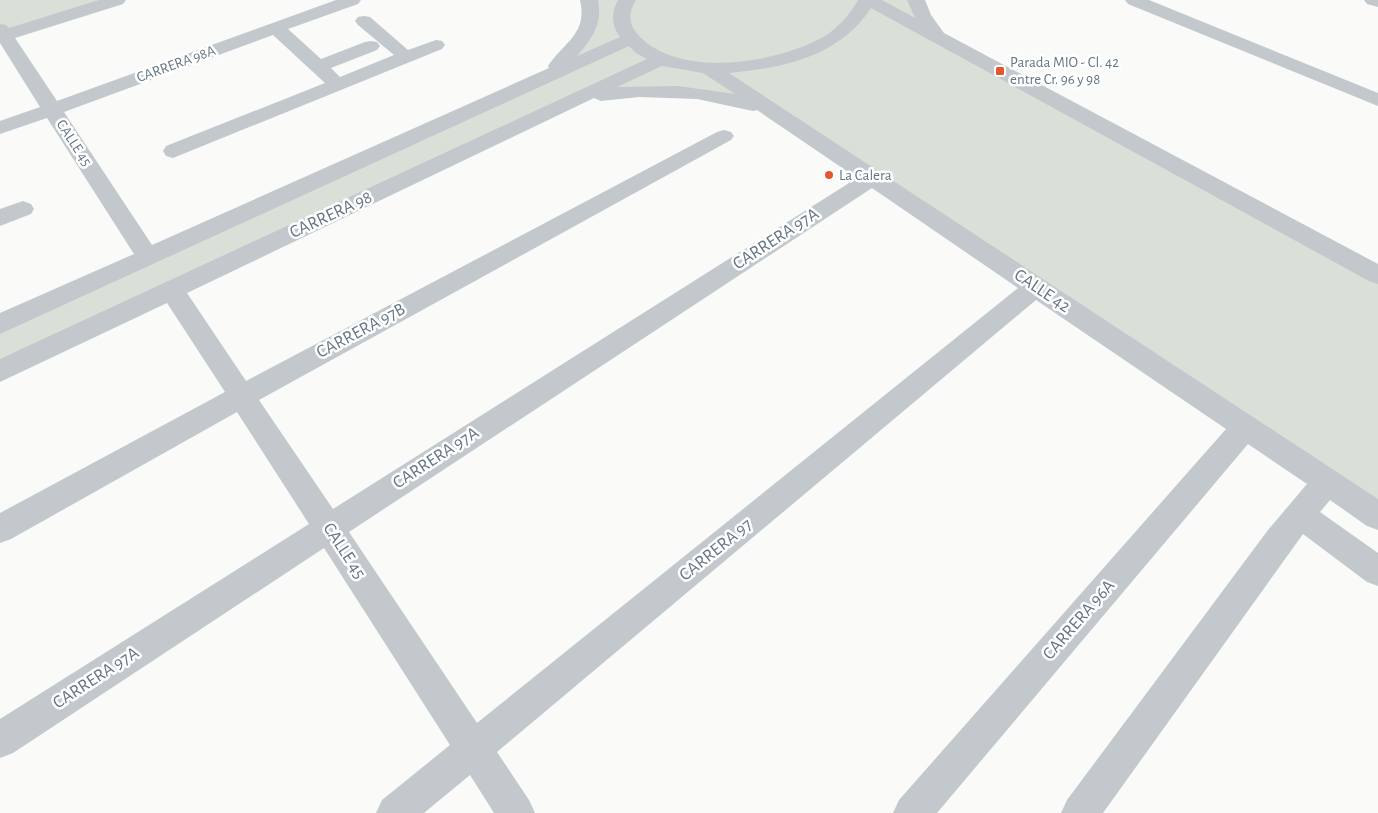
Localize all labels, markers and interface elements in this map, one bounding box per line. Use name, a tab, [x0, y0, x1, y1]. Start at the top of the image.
street label: CARRERA 98A	[135, 43, 218, 85]
place label: Parada MIO - Cl. 42 entre Cr. 96 y 98	[1010, 55, 1119, 87]
marker: Parada MIO - Cl. 42 entre Cr. 96 y 98	[994, 65, 1006, 77]
street label: CALLE 45	[54, 117, 94, 169]
place label: La Calera	[839, 168, 892, 183]
marker: La Calera	[823, 169, 835, 181]
street label: CARRERA 98	[287, 188, 375, 242]
street label: CARRERA 97A	[730, 204, 823, 273]
street label: CALLE 42	[1011, 266, 1073, 316]
street label: CARRERA 97B	[314, 300, 408, 362]
street label: CARRERA 97A	[390, 423, 483, 492]
street label: CARRERA 97	[676, 515, 756, 585]
street label: CALLE 45	[319, 520, 369, 582]
street label: CARRERA 96A	[1040, 576, 1119, 663]
street label: CARRERA 97A	[50, 643, 143, 712]

